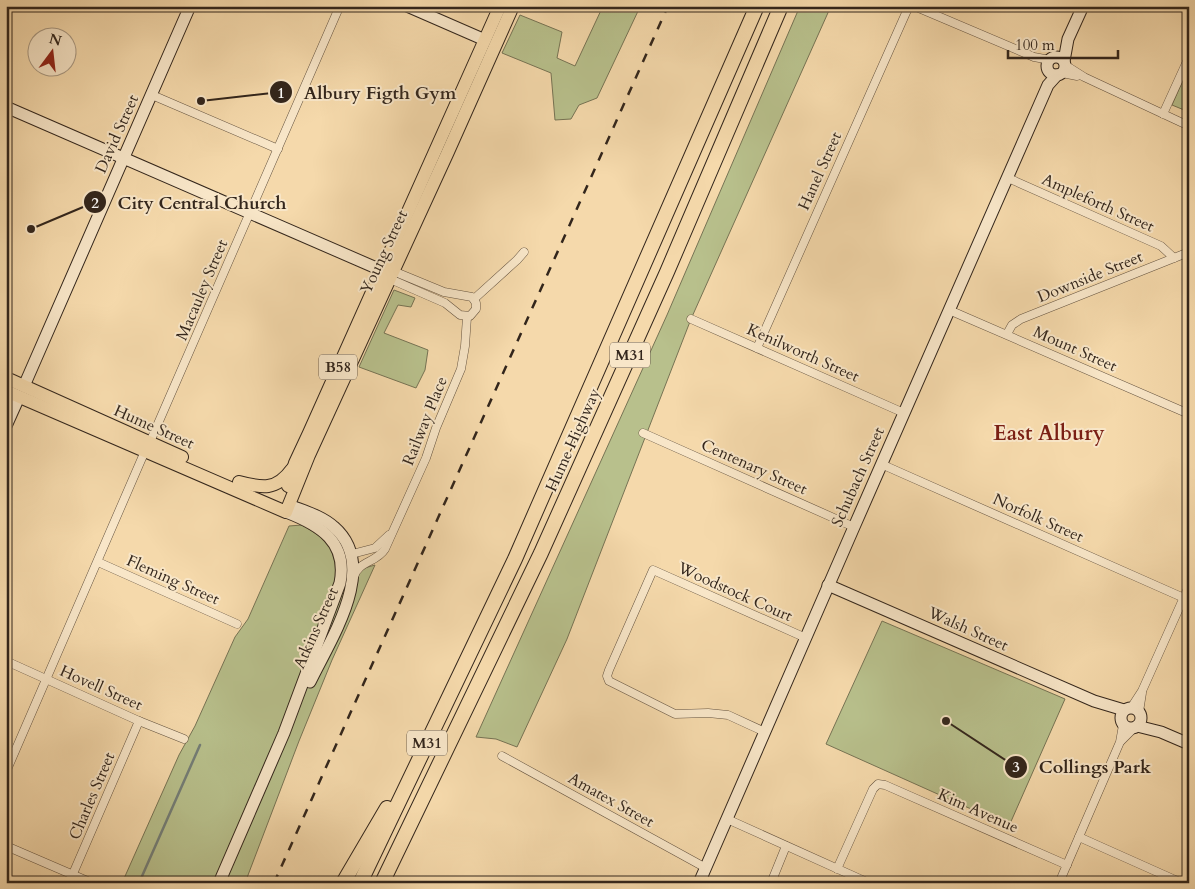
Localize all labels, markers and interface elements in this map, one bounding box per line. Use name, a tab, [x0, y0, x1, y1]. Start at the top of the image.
north arrow	[28, 28, 78, 78]
scale bar	[1008, 28, 1118, 60]
text: N	[47, 29, 64, 51]
text: 100 m	[1015, 35, 1055, 55]
callout: Albury Figth Gym	[269, 76, 466, 109]
text: Albury Figth Gym	[304, 81, 457, 106]
text: 1	[277, 83, 285, 103]
street label: David Street	[90, 91, 144, 177]
street label: Hanel Street	[793, 128, 847, 214]
street label: Ampleforth Street	[1038, 168, 1158, 238]
callout: City Central Church	[82, 186, 296, 219]
text: City Central Church	[117, 191, 287, 216]
text: 2	[91, 193, 99, 213]
street label: Young Street	[355, 206, 413, 298]
street label: Macauley Street	[171, 236, 233, 344]
street label: Downside Street	[1034, 246, 1146, 308]
street label: Kenilworth Street	[743, 318, 863, 388]
street label: Mount Street	[1030, 321, 1120, 377]
road number: M31	[610, 342, 650, 368]
road number: B58	[319, 354, 357, 380]
street label: Railway Place	[397, 373, 453, 469]
street label: Hume Highway	[540, 384, 606, 495]
street label: Hume Street	[110, 400, 198, 454]
district label: East Albury	[993, 419, 1105, 448]
street label: Schubach Street	[826, 424, 890, 530]
street label: Centenary Street	[697, 434, 811, 500]
street label: Norfolk Street	[989, 488, 1087, 548]
street label: Fleming Street	[123, 550, 223, 610]
street label: Woodstock Court	[673, 556, 796, 627]
street label: Atkins Street	[288, 584, 344, 672]
street label: Walsh Street	[924, 601, 1012, 656]
street label: Hovell Street	[56, 660, 146, 716]
road number: M31	[407, 730, 447, 756]
street label: Charles Street	[64, 749, 120, 843]
callout: Collings Park	[1003, 750, 1161, 783]
text: Collings Park	[1039, 755, 1152, 780]
text: 3	[1012, 757, 1020, 777]
street label: Amatex Street	[564, 767, 658, 833]
street label: Kim Avenue	[934, 783, 1022, 839]

